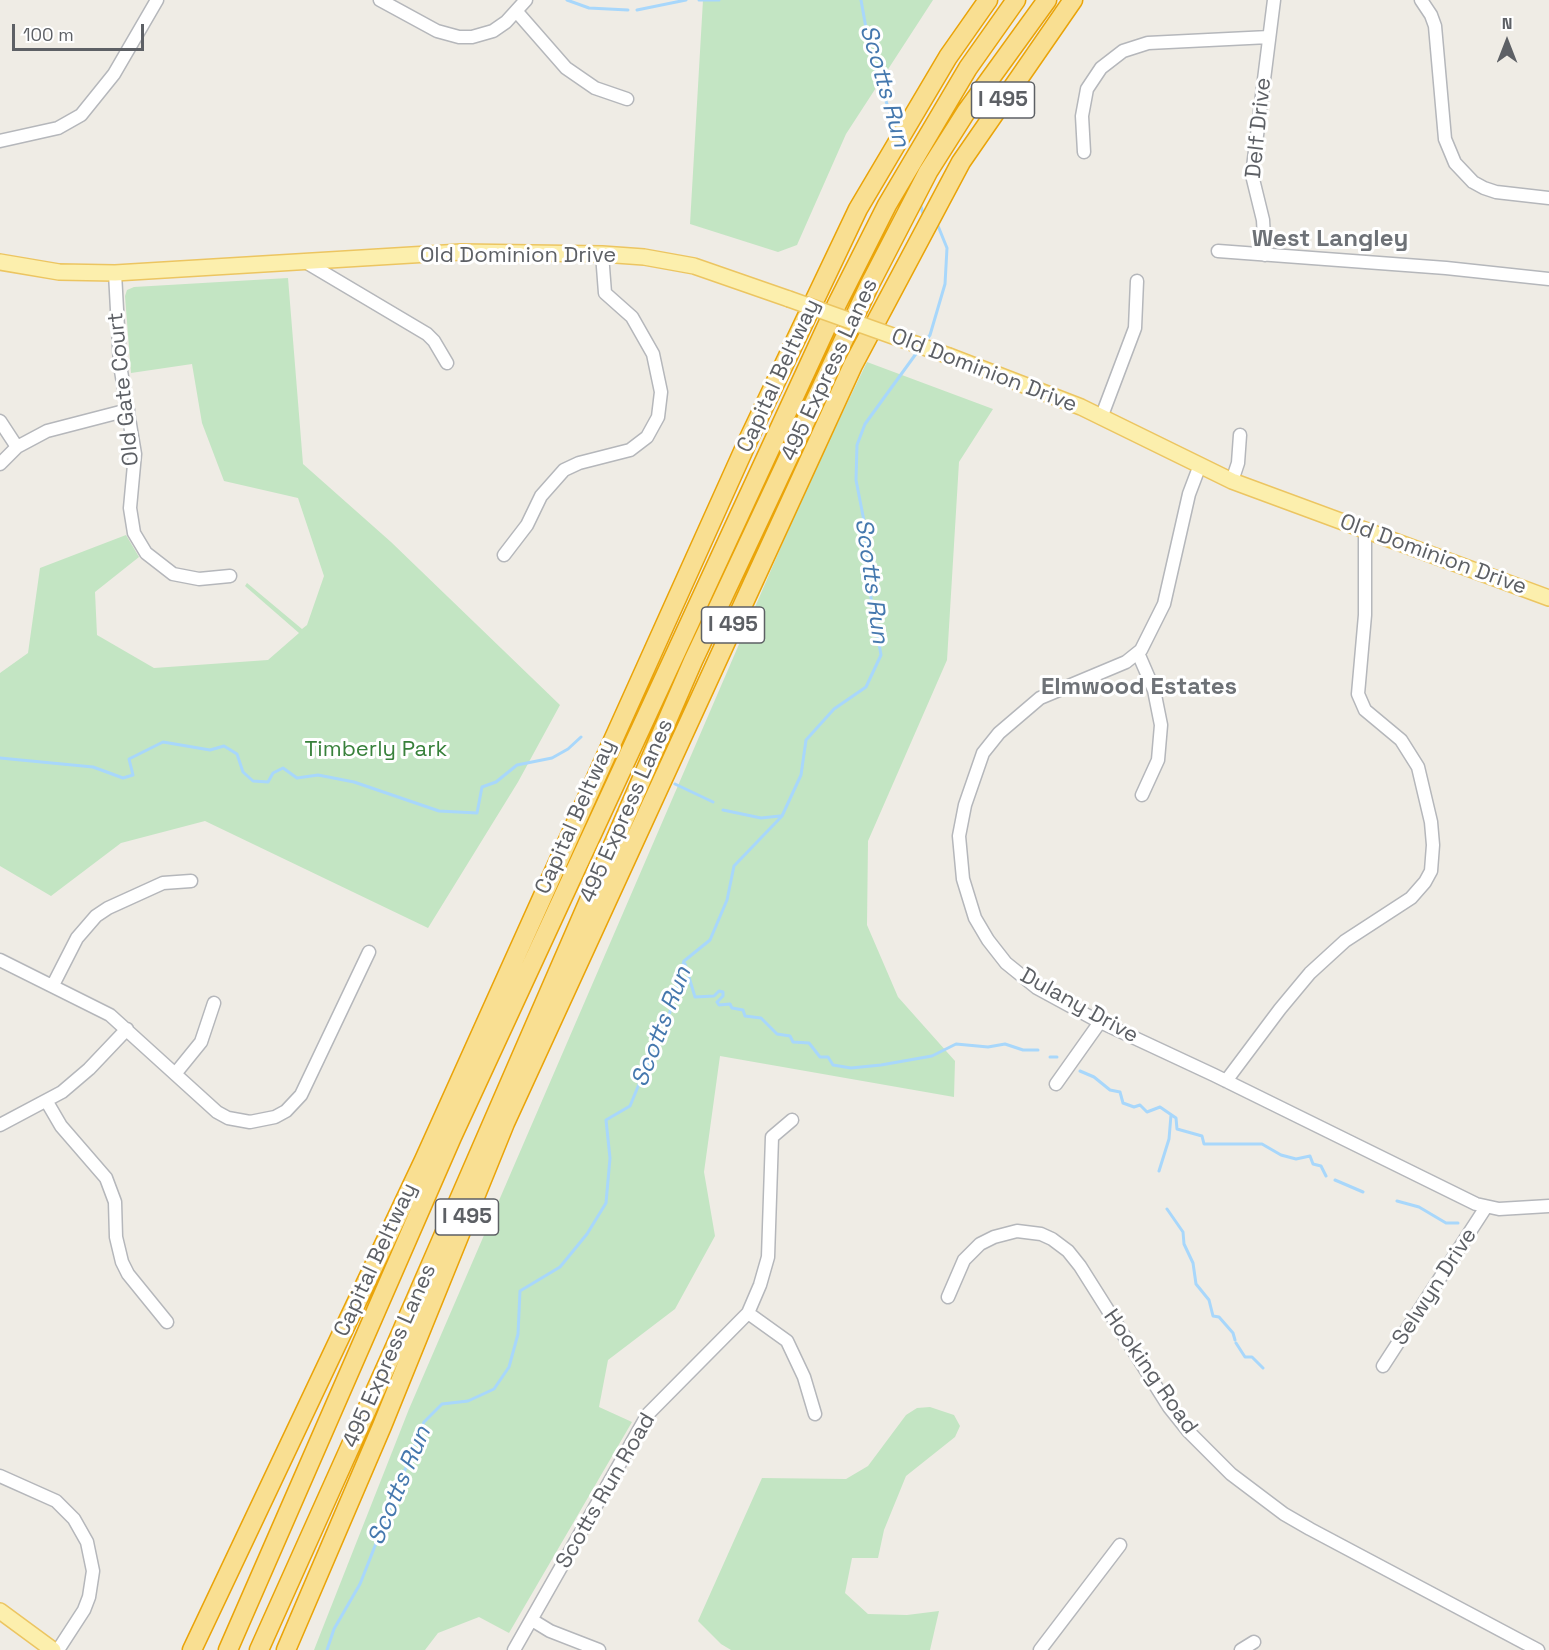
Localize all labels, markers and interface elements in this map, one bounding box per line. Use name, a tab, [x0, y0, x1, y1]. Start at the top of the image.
scale bar	[15, 12, 147, 50]
north arrow	[1477, 12, 1537, 72]
text: N	[1502, 13, 1512, 34]
water label: Scotts Run	[853, 21, 915, 151]
text: 100 m	[23, 23, 74, 46]
street label: Delf Drive	[1241, 76, 1277, 180]
road number: I 495	[972, 82, 1034, 118]
district label: West Langley	[1252, 225, 1408, 253]
street label: Old Dominion Drive	[420, 243, 616, 269]
street label: 495 Express Lanes	[776, 275, 884, 465]
street label: Capital Beltway	[732, 295, 826, 457]
street label: Old Gate Court	[103, 311, 145, 467]
street label: Old Dominion Drive	[887, 323, 1081, 419]
street label: Old Dominion Drive	[1336, 509, 1530, 601]
water label: Scotts Run	[848, 517, 894, 645]
road number: I 495	[702, 607, 764, 643]
district label: Elmwood Estates	[1041, 673, 1237, 701]
street label: 495 Express Lanes	[575, 715, 679, 907]
street label: Capital Beltway	[530, 736, 622, 898]
park label: Timberly Park	[305, 737, 447, 763]
water label: Scotts Run	[626, 963, 698, 1091]
street label: Dulany Drive	[1015, 963, 1143, 1049]
street label: Capital Beltway	[329, 1179, 423, 1341]
road number: I 495	[436, 1199, 498, 1235]
street label: Selwyn Drive	[1387, 1223, 1483, 1351]
street label: 495 Express Lanes	[338, 1260, 442, 1452]
street label: Hooking Road	[1097, 1305, 1203, 1439]
street label: Scotts Run Road	[551, 1409, 661, 1573]
water label: Scotts Run	[362, 1422, 438, 1550]

